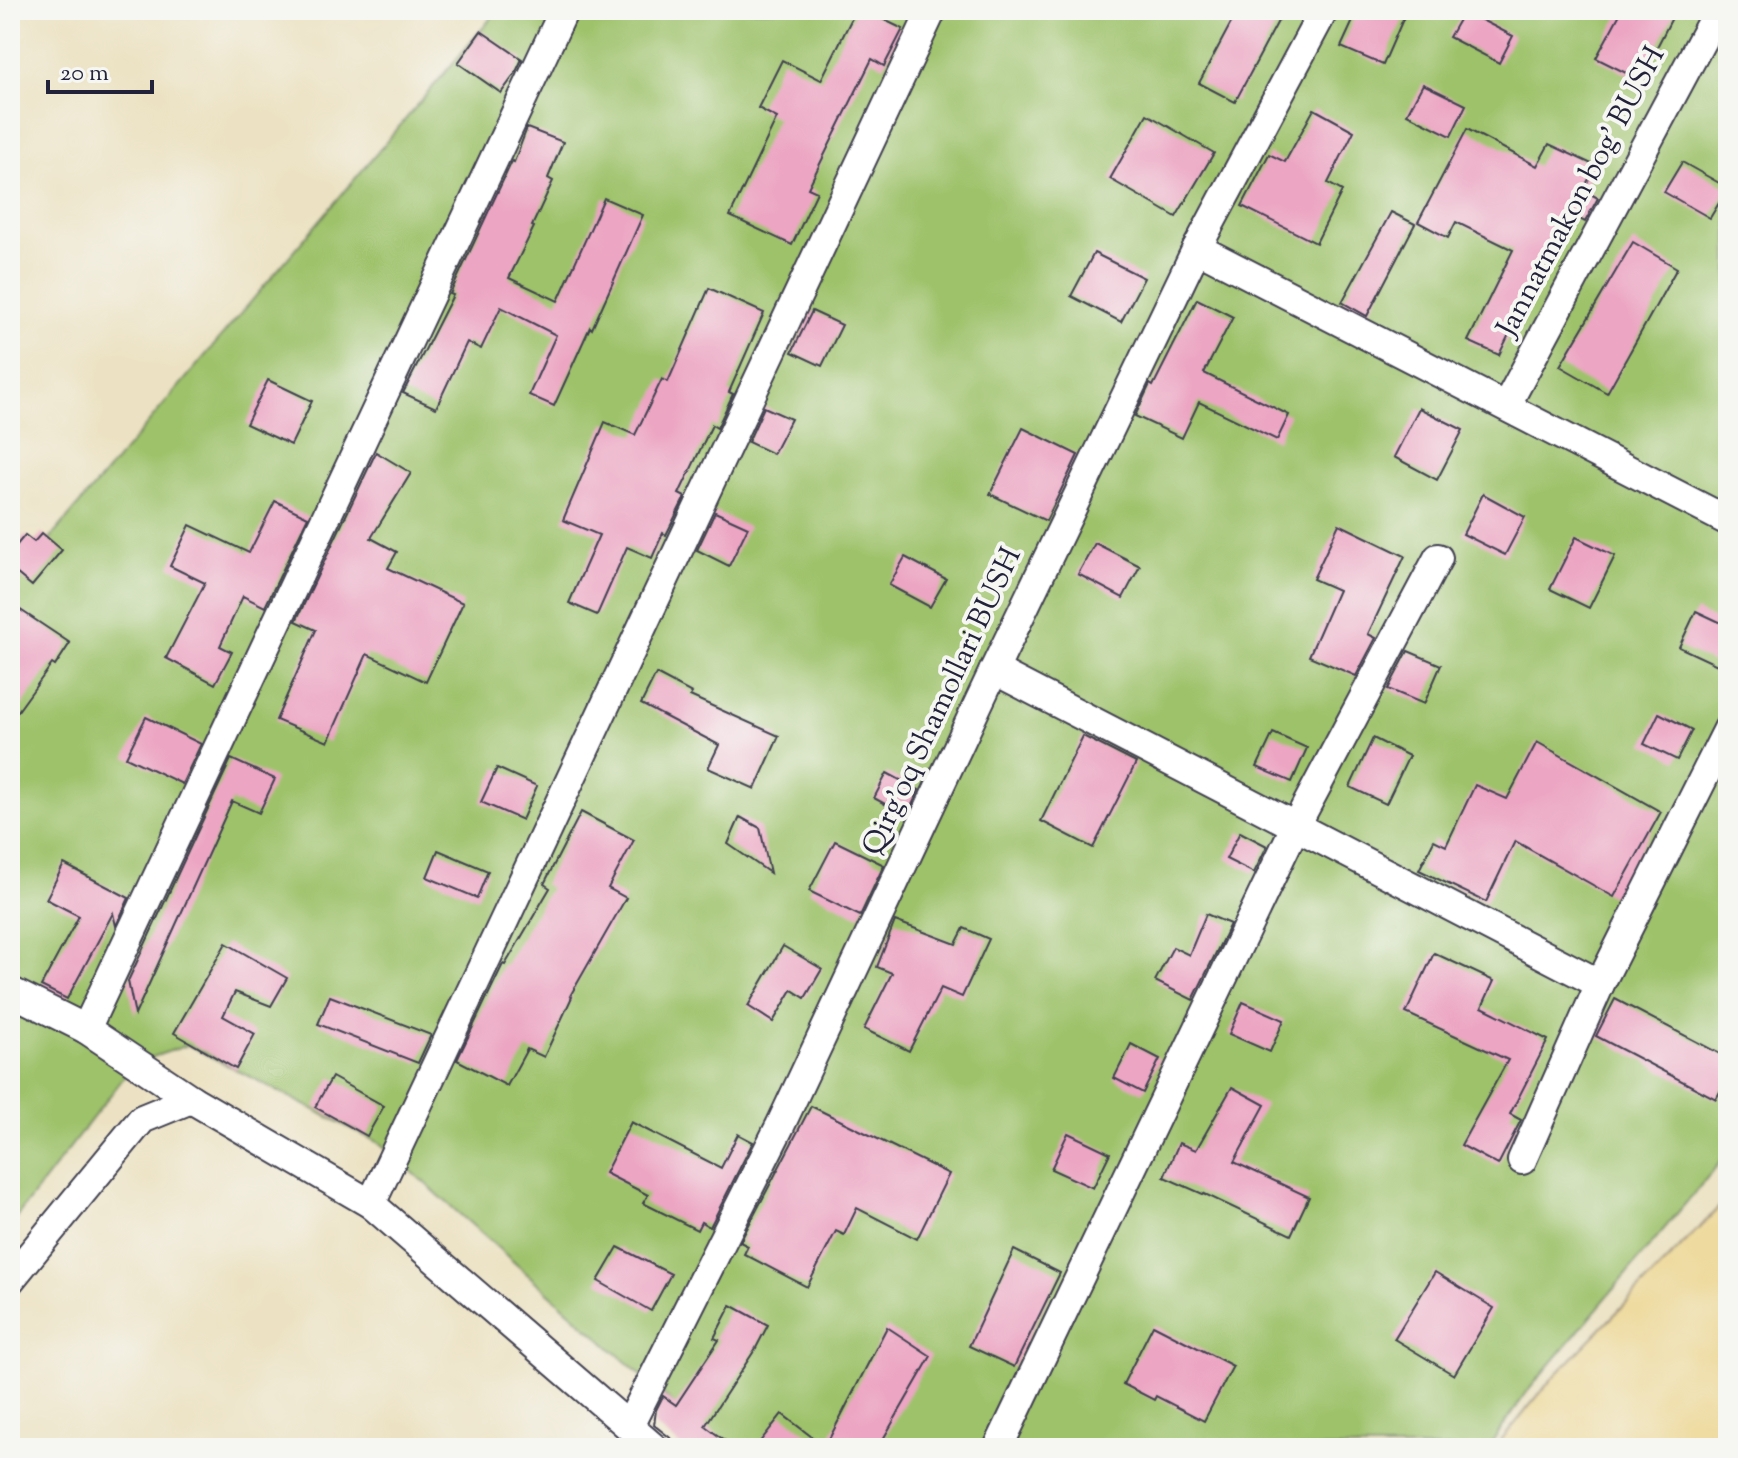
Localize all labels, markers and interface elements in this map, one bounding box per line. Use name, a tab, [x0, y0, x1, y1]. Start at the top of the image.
street label: Jannatmakon bog' BUSH	[1486, 39, 1677, 347]
scale bar	[48, 44, 152, 94]
text: 20 m	[60, 57, 109, 91]
street label: Qirg'oq Shamollari BUSH	[853, 541, 1034, 863]

